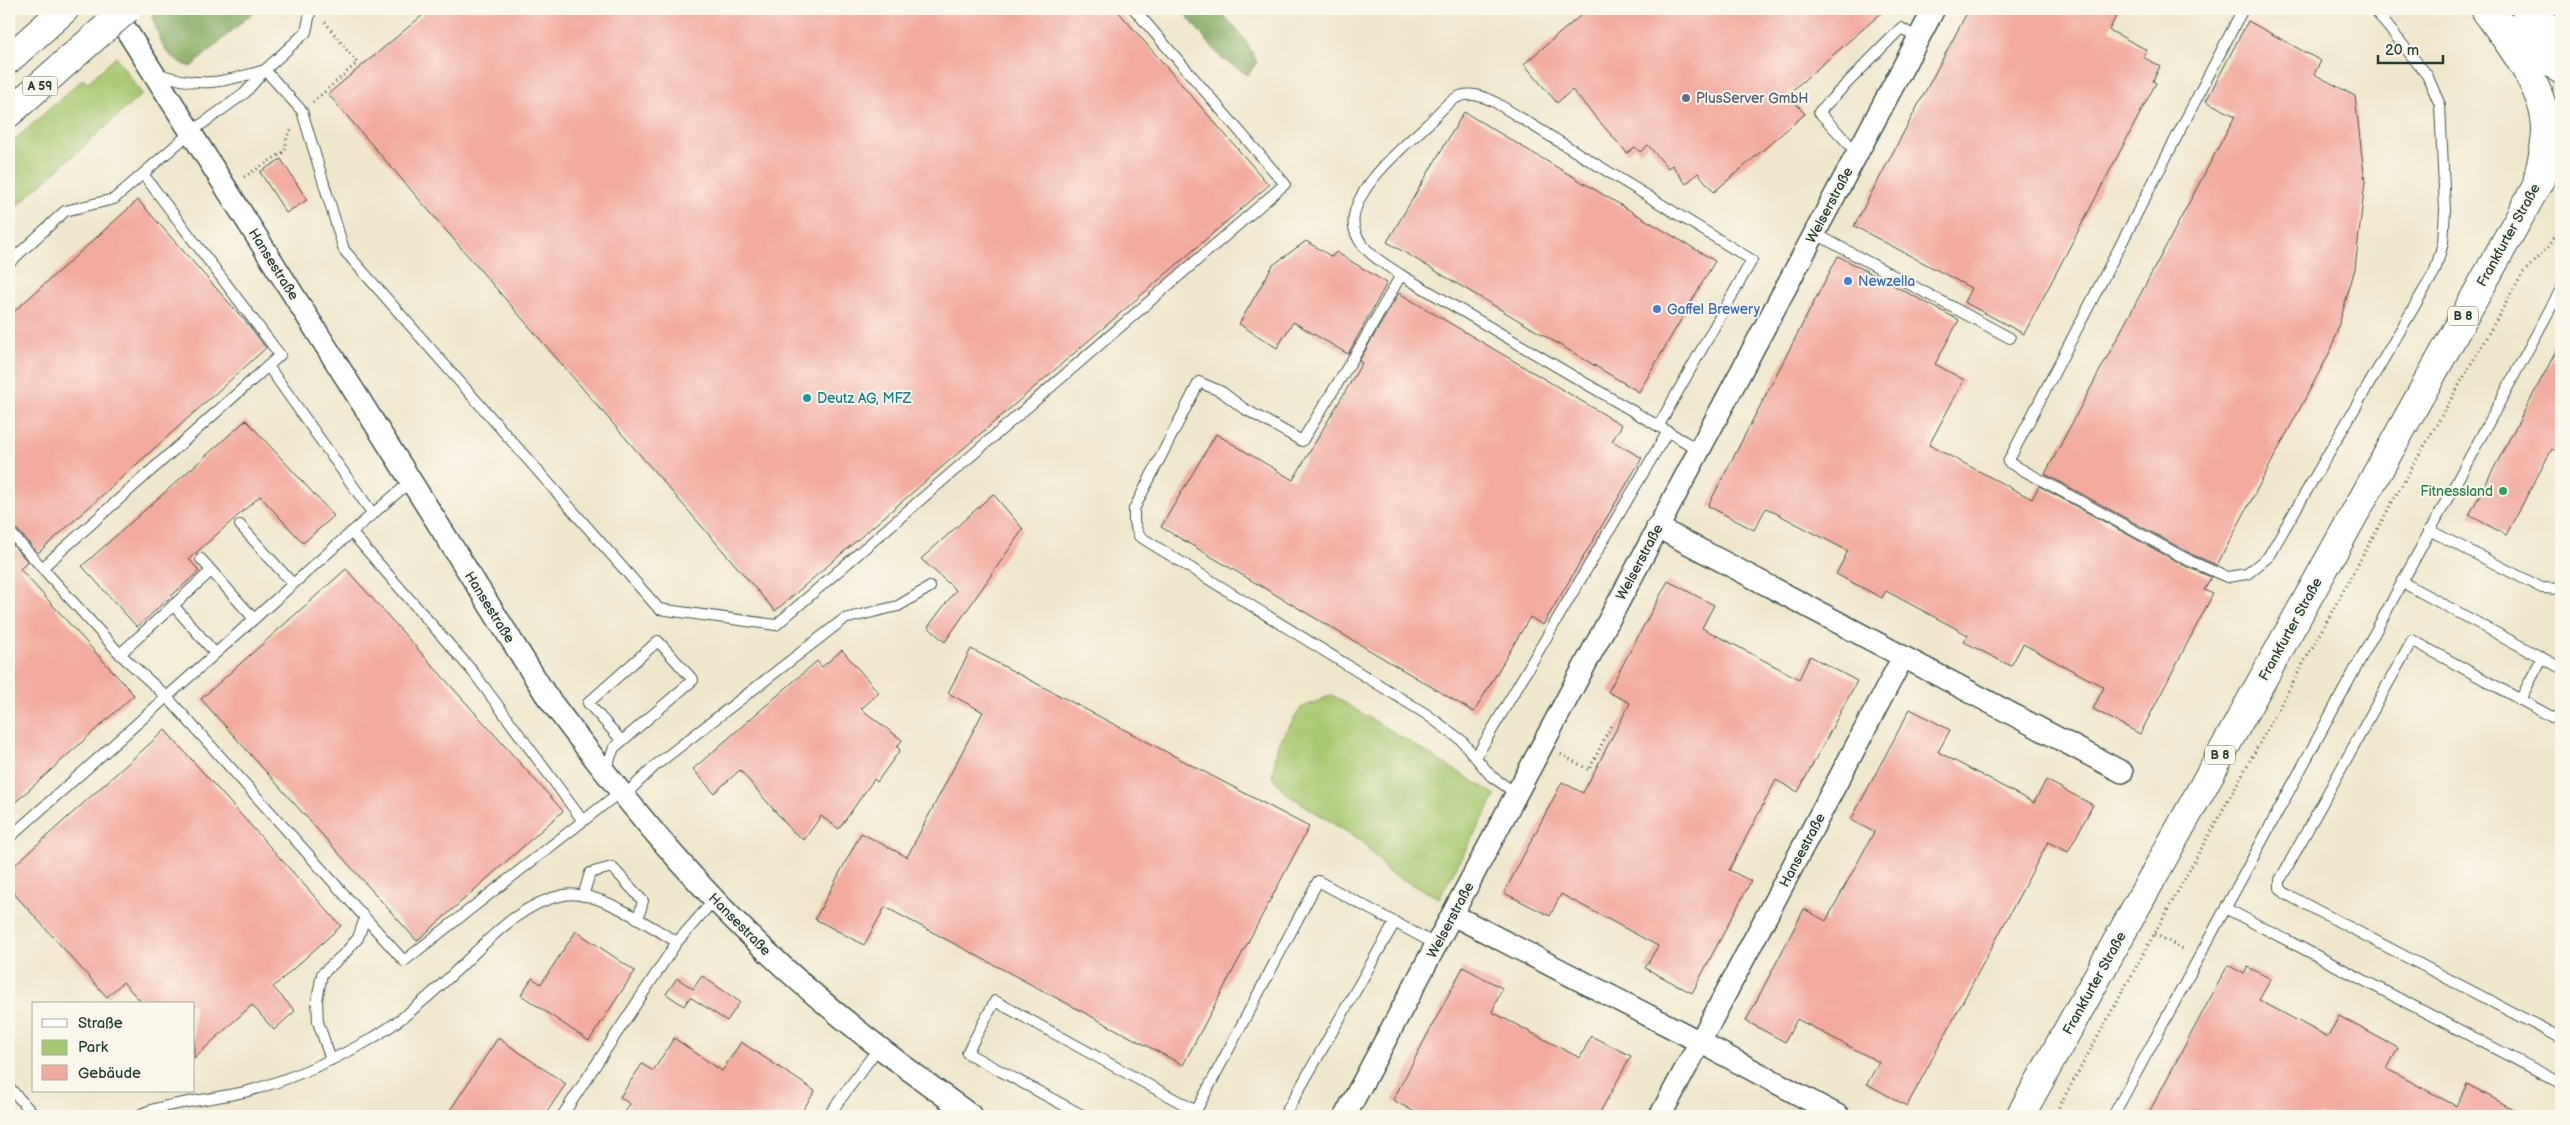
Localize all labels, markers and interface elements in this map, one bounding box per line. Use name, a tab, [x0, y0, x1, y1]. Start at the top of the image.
scale bar	[2378, 32, 2442, 64]
text: 20 m	[2385, 41, 2419, 60]
road number: A 59	[22, 76, 58, 95]
place label: PlusServer GmbH	[1696, 90, 1809, 107]
marker: PlusServer GmbH	[1680, 92, 1692, 104]
street label: Welserstraße	[1802, 164, 1857, 246]
street label: Frankfurter Straße	[2473, 181, 2544, 290]
street label: Hansestraße	[245, 225, 302, 303]
place label: Newzella	[1858, 273, 1915, 290]
marker: Newzella	[1842, 275, 1854, 287]
place label: Gaffel Brewery	[1667, 301, 1761, 318]
marker: Gaffel Brewery	[1651, 303, 1663, 315]
road number: B 8	[2448, 306, 2478, 326]
place label: Deutz AG, MFZ	[817, 390, 912, 407]
marker: Deutz AG, MFZ	[801, 392, 813, 404]
place label: Fitnessland	[2420, 483, 2493, 500]
marker: Fitnessland	[2497, 485, 2509, 497]
street label: Welserstraße	[1612, 521, 1667, 603]
street label: Hansestraße	[461, 568, 518, 646]
street label: Frankfurter Straße	[2255, 575, 2326, 684]
road number: B 8	[2205, 746, 2235, 764]
street label: Hansestraße	[1776, 810, 1829, 890]
street label: Welserstraße	[1423, 879, 1478, 961]
street label: Hansestraße	[705, 890, 774, 959]
street label: Frankfurter Straße	[2059, 929, 2130, 1038]
legend	[32, 1002, 195, 1092]
text: Straße	[78, 1014, 123, 1033]
text: Park	[78, 1038, 109, 1057]
text: Gebäude	[78, 1064, 141, 1083]

